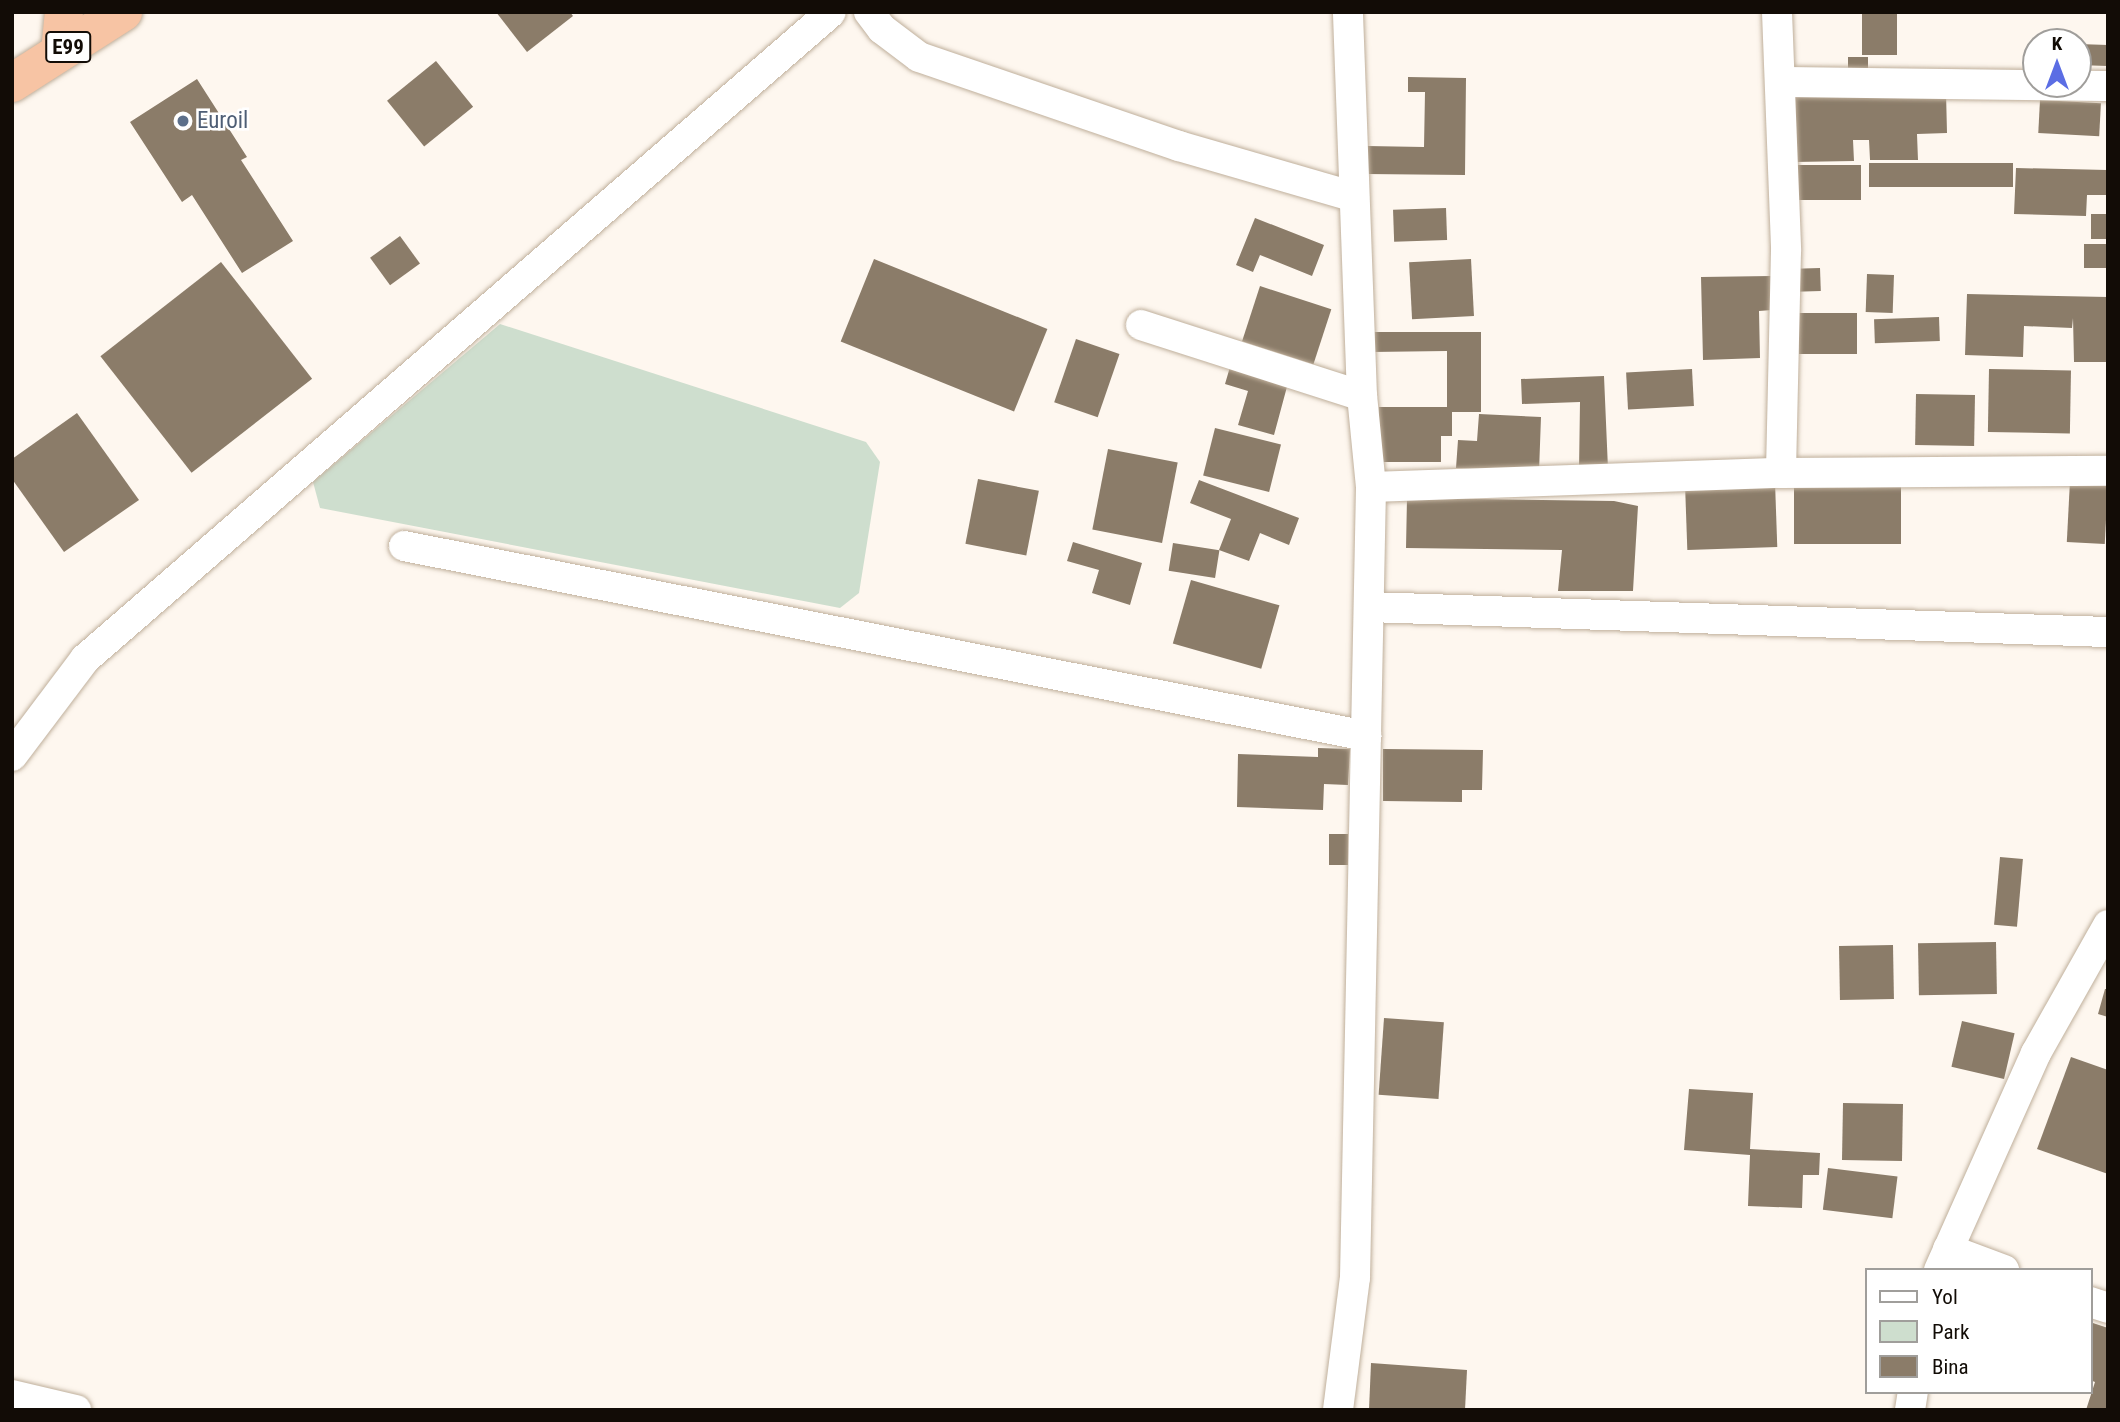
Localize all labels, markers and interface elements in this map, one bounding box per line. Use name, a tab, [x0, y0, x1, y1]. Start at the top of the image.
north arrow	[2022, 28, 2092, 98]
road number: E99	[43, 30, 92, 64]
text: K	[2052, 32, 2062, 55]
place label: Euroil	[197, 107, 248, 135]
marker: Euroil	[175, 113, 191, 129]
legend	[1864, 1268, 2092, 1394]
text: Yol	[1932, 1285, 1958, 1309]
text: Park	[1932, 1320, 1969, 1344]
text: Bina	[1932, 1355, 1969, 1379]

